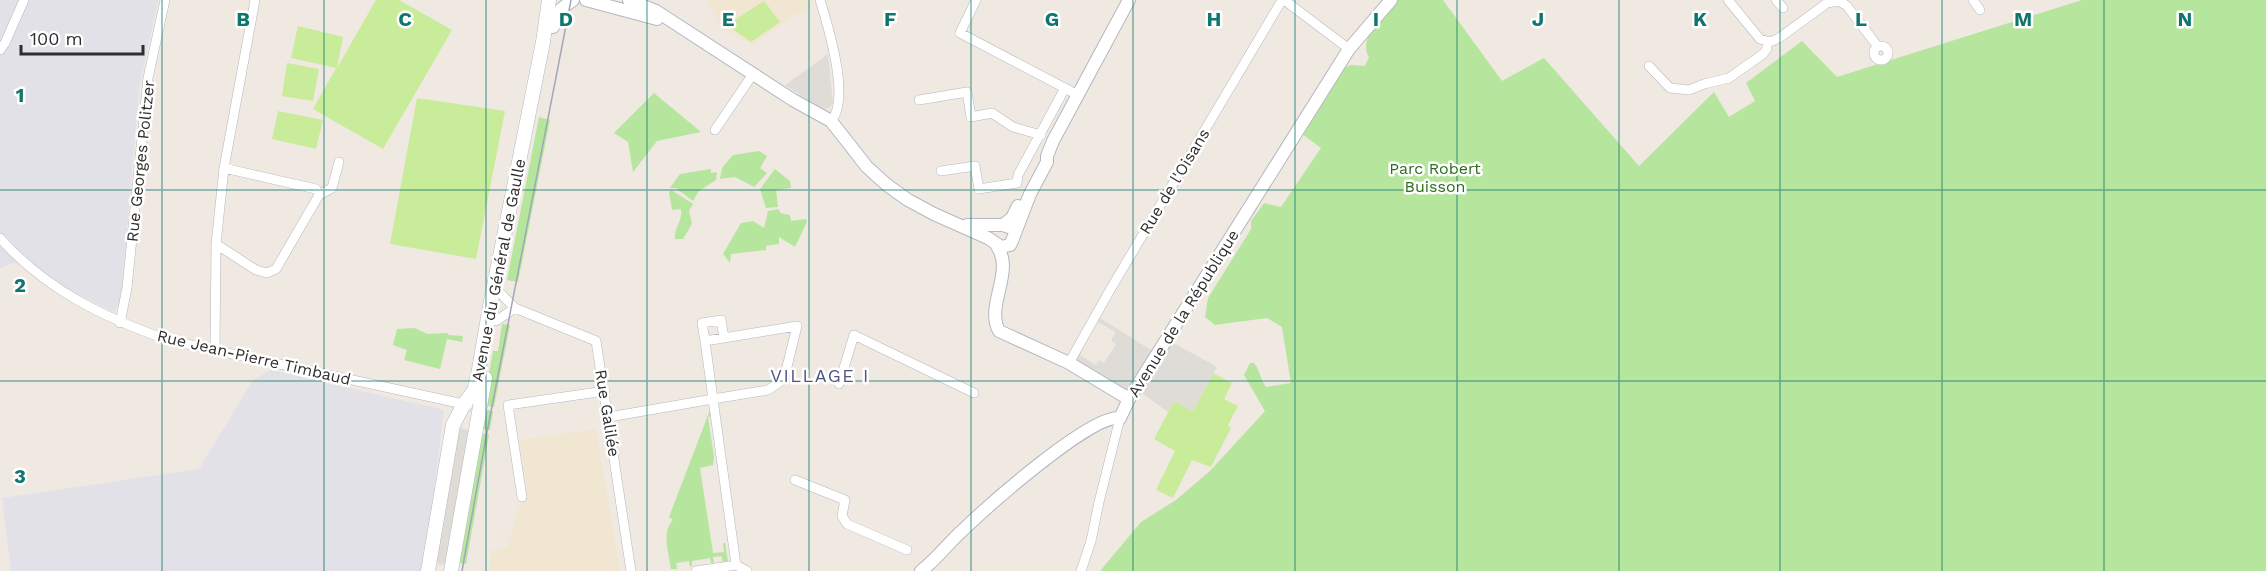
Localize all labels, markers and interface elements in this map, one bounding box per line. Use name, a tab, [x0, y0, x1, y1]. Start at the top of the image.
text: B	[236, 7, 250, 31]
text: C	[398, 7, 412, 31]
text: D	[559, 7, 573, 31]
text: E	[722, 7, 734, 31]
text: F	[884, 7, 896, 31]
text: G	[1045, 7, 1059, 31]
text: H	[1207, 7, 1221, 31]
text: I	[1373, 7, 1379, 31]
text: J	[1532, 7, 1544, 31]
text: K	[1693, 7, 1707, 31]
text: L	[1855, 7, 1867, 31]
text: M	[2014, 7, 2032, 31]
text: N	[2178, 7, 2192, 31]
scale bar	[21, 18, 142, 56]
text: 100 m	[30, 28, 83, 49]
street label: Rue Georges Politzer	[123, 79, 158, 243]
text: 1	[16, 83, 24, 107]
street label: Rue de l'Oisans	[1135, 125, 1213, 238]
street label: Avenue du Général de Gaulle	[468, 157, 529, 383]
park label: Parc Robert Buisson	[1389, 159, 1481, 196]
street label: Avenue de la République	[1124, 226, 1243, 400]
text: 2	[14, 273, 26, 297]
street label: Rue Jean-Pierre Timbaud	[155, 326, 353, 389]
district label: VILLAGE I	[770, 365, 870, 386]
street label: Rue Galilée	[591, 368, 624, 458]
text: 3	[14, 464, 26, 488]

